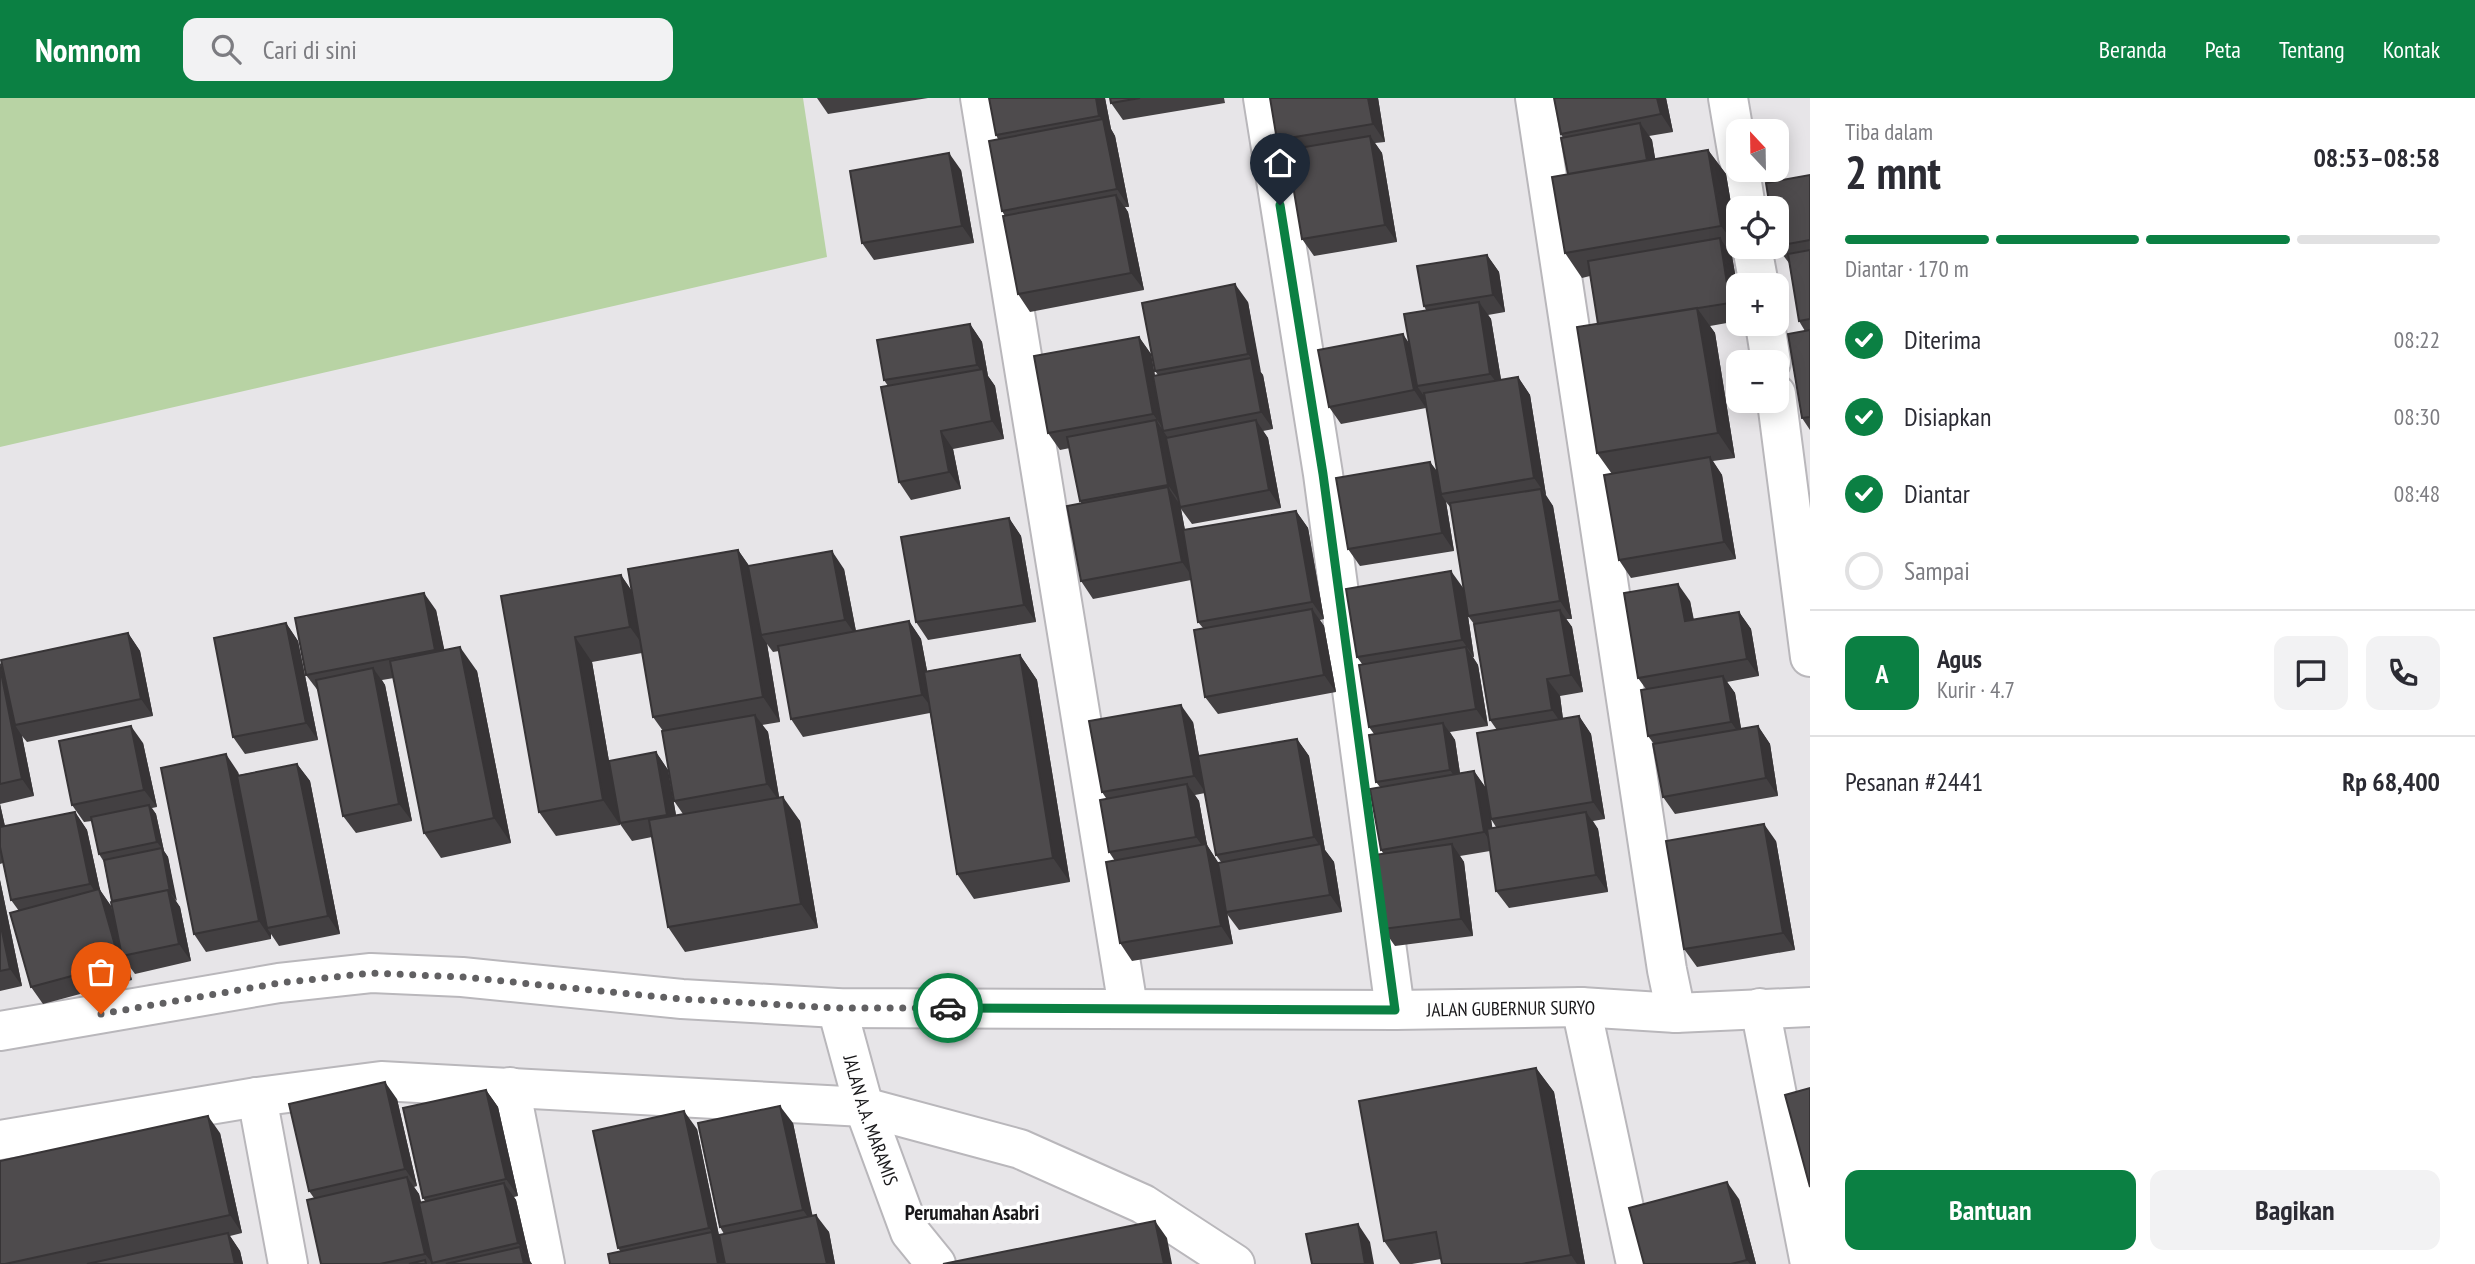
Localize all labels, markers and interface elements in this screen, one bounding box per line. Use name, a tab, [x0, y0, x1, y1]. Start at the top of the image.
search box	[183, 18, 673, 81]
text: Nomnom	[35, 28, 141, 71]
icon: search	[207, 30, 245, 68]
text: Cari di sini	[263, 33, 357, 66]
text: Beranda	[2099, 34, 2167, 65]
text: Peta	[2205, 34, 2241, 65]
text: Tentang	[2279, 34, 2345, 65]
text: Kontak	[2383, 34, 2440, 65]
text: Tiba dalam	[1845, 117, 1933, 146]
north arrow	[1726, 119, 1788, 182]
map controls	[1726, 119, 1789, 413]
pin	[1250, 133, 1310, 205]
text: 08:53–08:58	[2313, 141, 2440, 174]
text: 2 mnt	[1845, 142, 1941, 202]
icon: home	[1261, 144, 1299, 182]
button: locate	[1726, 196, 1789, 259]
text: Diantar · 170 m	[1845, 254, 1969, 283]
button: +	[1726, 273, 1789, 336]
icon: check	[1845, 321, 1883, 359]
text: Diterima	[1904, 323, 1981, 356]
text: 08:22	[2394, 325, 2440, 354]
button: −	[1726, 350, 1789, 413]
icon: check	[1845, 398, 1883, 436]
text: Disiapkan	[1904, 400, 1991, 433]
text: 08:30	[2394, 402, 2440, 431]
icon: check	[1845, 475, 1883, 513]
text: Diantar	[1904, 477, 1970, 510]
text: 08:48	[2394, 479, 2440, 508]
text: Sampai	[1904, 554, 1970, 587]
button: chat	[2274, 636, 2348, 710]
button: phone	[2366, 636, 2440, 710]
text: Agus	[1937, 642, 1982, 675]
text: A	[1875, 657, 1889, 690]
text: Kurir · 4.7	[1937, 675, 2015, 704]
text: Pesanan #2441	[1845, 765, 1983, 798]
text: Rp 68,400	[2342, 765, 2440, 798]
pin	[71, 942, 131, 1014]
icon: bag	[82, 953, 120, 991]
courier	[913, 973, 983, 1043]
icon: car	[929, 989, 967, 1027]
street label: JALAN GUBERNUR SURYO	[1426, 995, 1596, 1022]
street label: JALAN A.A. MARAMIS	[838, 1051, 904, 1189]
button: Bantuan	[1845, 1170, 2136, 1250]
button: Bagikan	[2150, 1170, 2440, 1250]
district label: Perumahan Asabri	[905, 1199, 1039, 1226]

